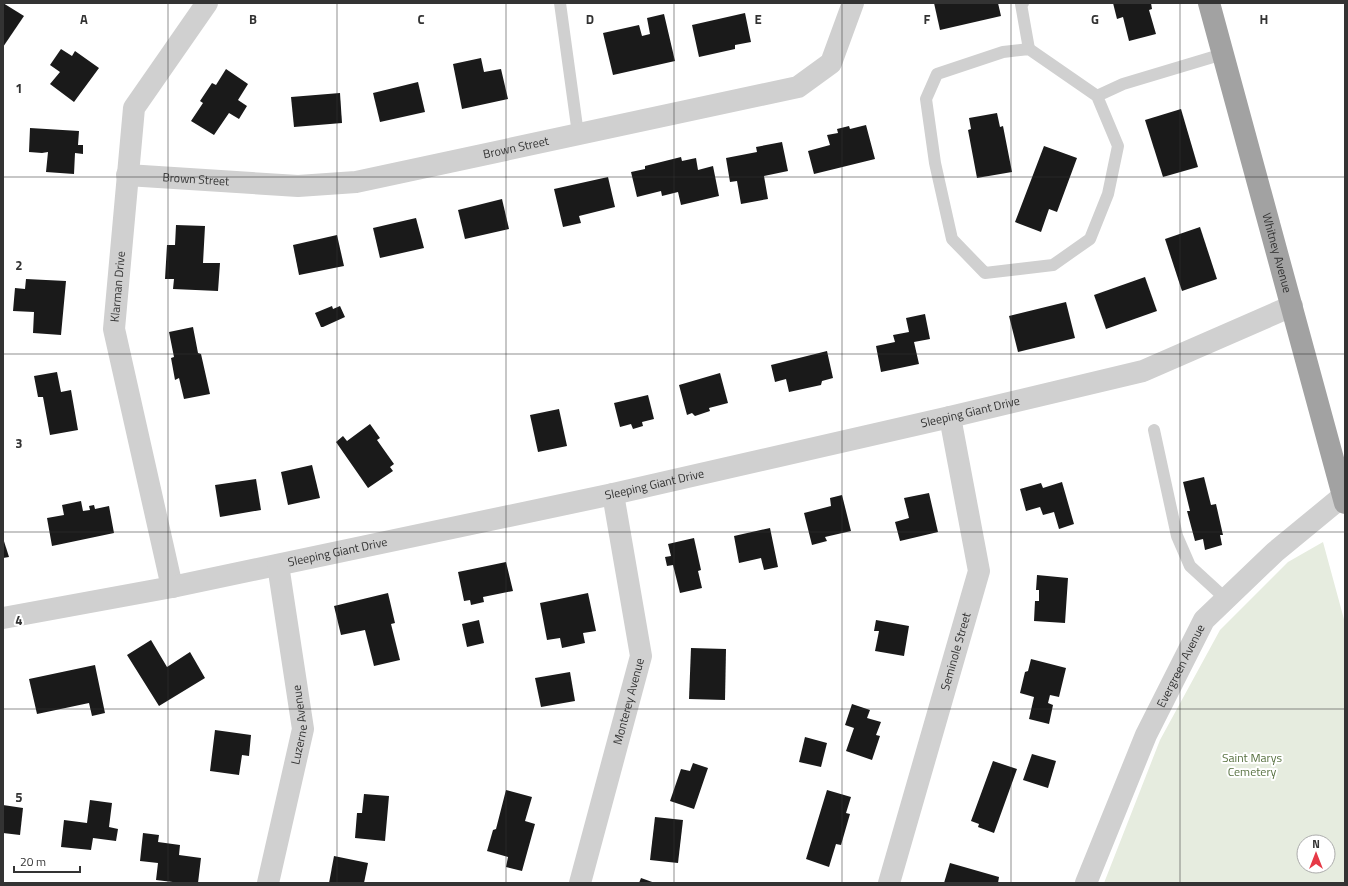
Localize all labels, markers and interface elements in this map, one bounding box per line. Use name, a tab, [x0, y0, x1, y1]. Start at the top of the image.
text: A	[80, 9, 88, 29]
text: B	[249, 9, 257, 29]
text: C	[417, 9, 425, 29]
text: D	[586, 9, 594, 29]
text: E	[754, 9, 762, 29]
text: F	[924, 9, 931, 29]
text: G	[1091, 9, 1099, 29]
text: H	[1260, 9, 1268, 29]
text: 1	[15, 78, 23, 98]
street label: Brown Street	[481, 131, 551, 163]
street label: Brown Street	[162, 167, 231, 191]
street label: Whitney Avenue	[1257, 211, 1297, 295]
street label: Klarman Drive	[105, 250, 130, 323]
text: 2	[15, 255, 23, 275]
street label: Sleeping Giant Drive	[919, 391, 1022, 432]
text: 3	[15, 433, 23, 453]
street label: Sleeping Giant Drive	[603, 464, 706, 504]
street label: Sleeping Giant Drive	[286, 532, 389, 571]
street label: Seminole Street	[935, 609, 976, 693]
text: 4	[15, 610, 23, 630]
street label: Evergreen Avenue	[1151, 621, 1209, 711]
street label: Monterey Avenue	[608, 656, 649, 747]
street label: Luzerne Avenue	[285, 684, 312, 766]
park label: Saint Marys Cemetery	[1222, 748, 1282, 781]
text: 5	[15, 787, 23, 807]
north arrow	[1296, 834, 1336, 874]
text: N	[1312, 836, 1320, 852]
scale bar	[14, 848, 80, 874]
text: 20 m	[20, 852, 46, 871]

